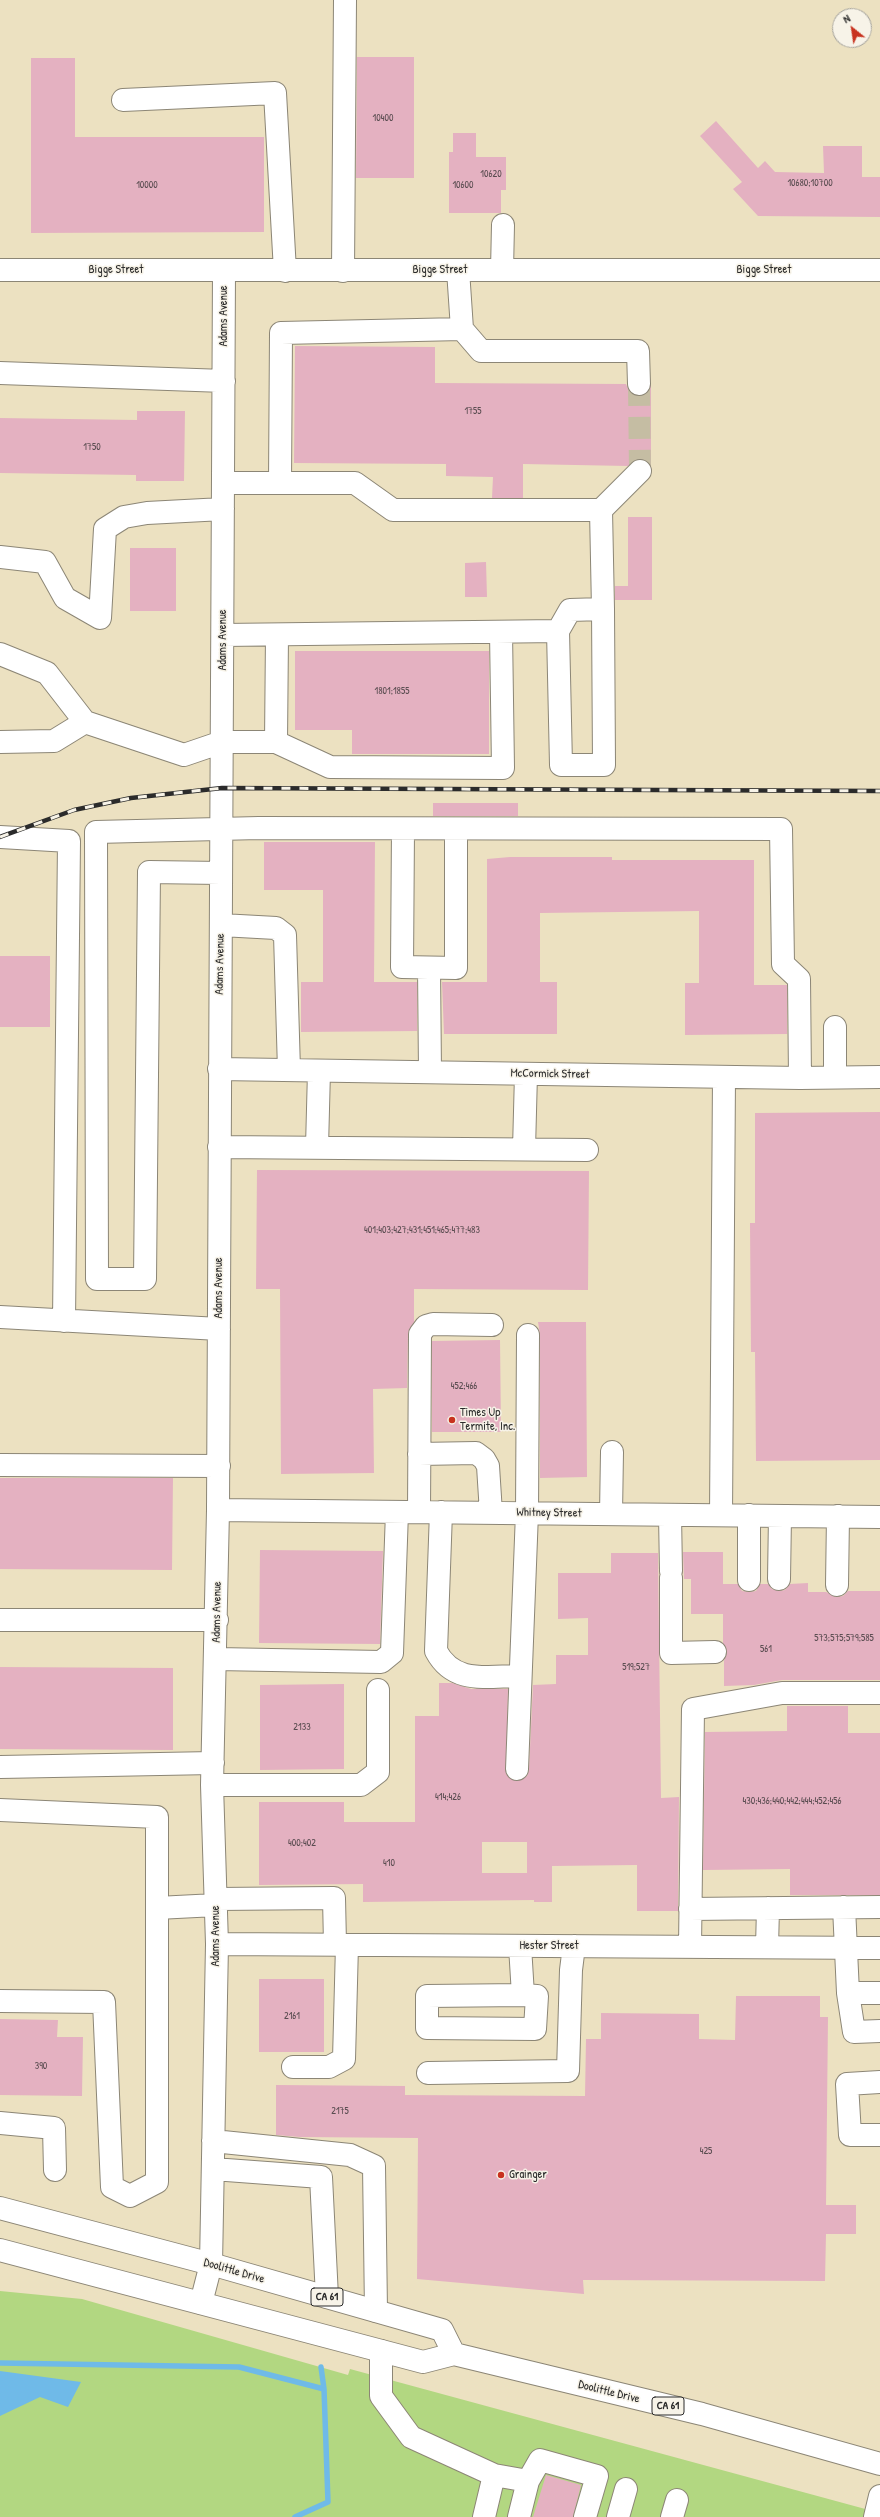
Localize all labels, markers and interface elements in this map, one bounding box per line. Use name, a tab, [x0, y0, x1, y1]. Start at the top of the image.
north arrow	[832, 8, 872, 48]
text: N	[840, 11, 853, 26]
house number: 10400	[373, 112, 393, 124]
house number: 10620	[480, 168, 502, 180]
house number: 10680;10700	[787, 177, 833, 189]
house number: 10000	[136, 179, 158, 191]
house number: 10600	[452, 179, 474, 191]
street label: Bigge Street	[89, 263, 143, 277]
street label: Bigge Street	[413, 263, 467, 277]
street label: Bigge Street	[737, 263, 791, 277]
street label: Adams Avenue	[217, 285, 231, 347]
house number: 1755	[464, 405, 482, 417]
house number: 1750	[83, 441, 101, 453]
street label: Adams Avenue	[216, 609, 230, 671]
house number: 1801;1855	[375, 685, 409, 697]
street label: Adams Avenue	[212, 933, 228, 995]
street label: McCormick Street	[510, 1066, 590, 1082]
house number: 401;403;427;431;451;465;477;483	[364, 1224, 480, 1236]
street label: Adams Avenue	[212, 1257, 226, 1319]
house number: 452;466	[451, 1380, 477, 1392]
place label: Times Up Termite, Inc.	[460, 1406, 515, 1434]
marker: Times Up Termite, Inc.	[447, 1415, 457, 1425]
street label: Whitney Street	[516, 1505, 582, 1521]
street label: Adams Avenue	[209, 1581, 225, 1643]
house number: 573;575;579;585	[814, 1632, 874, 1644]
house number: 561	[760, 1643, 772, 1655]
house number: 519;527	[622, 1661, 650, 1673]
house number: 2133	[293, 1721, 311, 1733]
house number: 414;426	[435, 1791, 461, 1803]
house number: 430;436;440;442;444;452;456	[743, 1795, 841, 1807]
house number: 400;402	[288, 1837, 316, 1849]
house number: 410	[383, 1857, 395, 1869]
street label: Adams Avenue	[209, 1905, 223, 1967]
street label: Hester Street	[519, 1939, 579, 1953]
house number: 2161	[284, 2010, 300, 2022]
house number: 390	[35, 2060, 47, 2072]
house number: 2175	[331, 2105, 349, 2117]
house number: 425	[700, 2145, 712, 2157]
place label: Grainger	[509, 2168, 547, 2182]
marker: Grainger	[496, 2170, 506, 2180]
street label: Doolittle Drive	[202, 2255, 266, 2287]
road number: CA 61	[311, 2288, 343, 2306]
street label: Doolittle Drive	[577, 2377, 641, 2407]
road number: CA 61	[652, 2397, 684, 2415]

